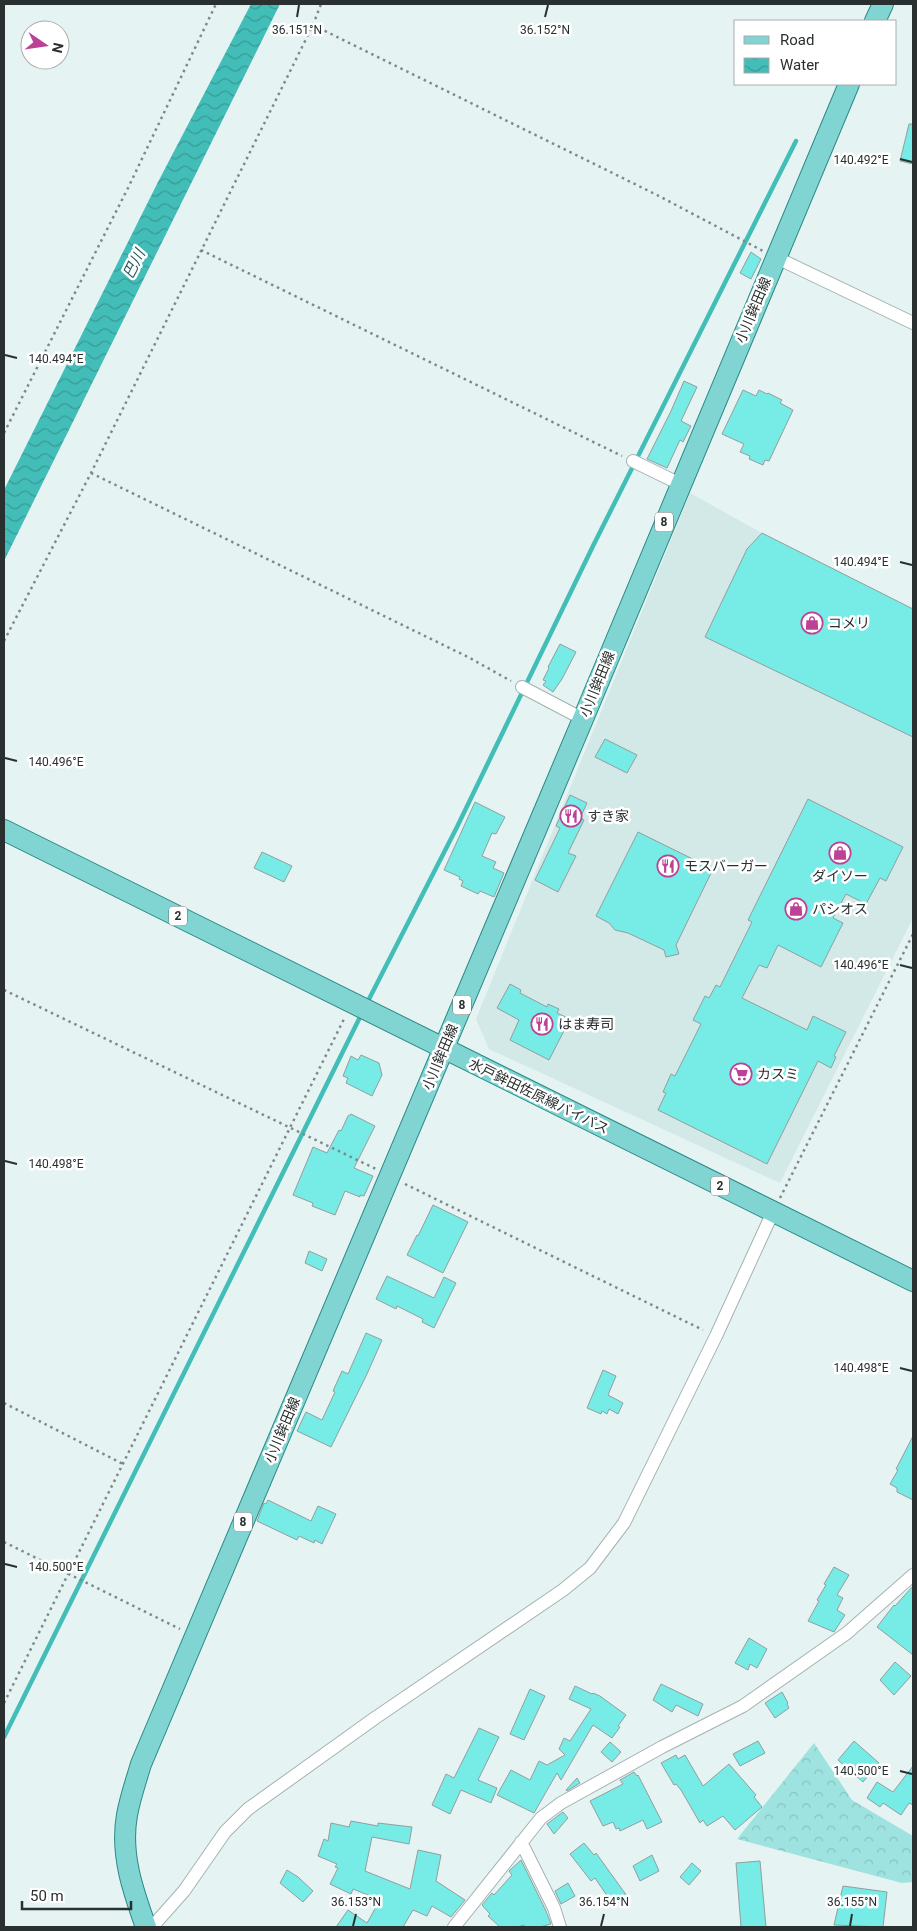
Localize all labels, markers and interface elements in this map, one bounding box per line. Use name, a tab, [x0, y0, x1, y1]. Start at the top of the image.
north arrow	[20, 20, 70, 70]
legend	[734, 20, 897, 85]
text: 36.151°N	[272, 23, 322, 37]
text: 36.152°N	[520, 23, 570, 37]
text: Road	[780, 31, 814, 49]
text: N	[49, 41, 67, 55]
text: Water	[780, 56, 819, 74]
text: 140.492°E	[834, 153, 889, 167]
water label: 巴川	[119, 245, 150, 281]
street label: 小川鉾田線	[732, 275, 774, 345]
text: 140.494°E	[29, 352, 84, 366]
road number: 8	[655, 512, 673, 532]
text: 140.494°E	[834, 555, 889, 569]
shop icon: コメリ	[800, 611, 824, 635]
place label: コメリ	[828, 615, 870, 631]
street label: 小川鉾田線	[576, 649, 618, 719]
text: 140.496°E	[29, 755, 84, 769]
restaurant icon: すき家	[559, 804, 583, 828]
place label: すき家	[587, 808, 629, 824]
shop icon: ダイソー	[828, 841, 852, 865]
restaurant icon: モスバーガー	[656, 854, 680, 878]
place label: モスバーガー	[684, 858, 768, 874]
place label: ダイソー	[812, 868, 868, 884]
shop icon: パシオス	[784, 897, 808, 921]
place label: パシオス	[812, 901, 868, 917]
road number: 2	[169, 906, 187, 926]
text: 140.496°E	[834, 958, 889, 972]
road number: 8	[453, 996, 471, 1014]
restaurant icon: はま寿司	[530, 1012, 554, 1036]
place label: はま寿司	[558, 1016, 614, 1032]
street label: 小川鉾田線	[419, 1022, 461, 1092]
street label: 水戸鉾田佐原線バイパス	[466, 1055, 612, 1137]
supermarket icon: カスミ	[729, 1062, 753, 1086]
place label: カスミ	[757, 1066, 799, 1082]
text: 140.498°E	[29, 1157, 84, 1171]
road number: 2	[711, 1176, 729, 1196]
text: 140.498°E	[834, 1361, 889, 1375]
street label: 小川鉾田線	[261, 1395, 303, 1465]
road number: 8	[234, 1512, 252, 1531]
text: 140.500°E	[29, 1560, 84, 1574]
text: 140.500°E	[834, 1764, 889, 1778]
scale bar	[22, 1878, 131, 1910]
text: 50 m	[30, 1887, 64, 1905]
text: 36.153°N	[331, 1895, 381, 1909]
text: 36.154°N	[579, 1895, 629, 1909]
text: 36.155°N	[827, 1895, 877, 1909]

